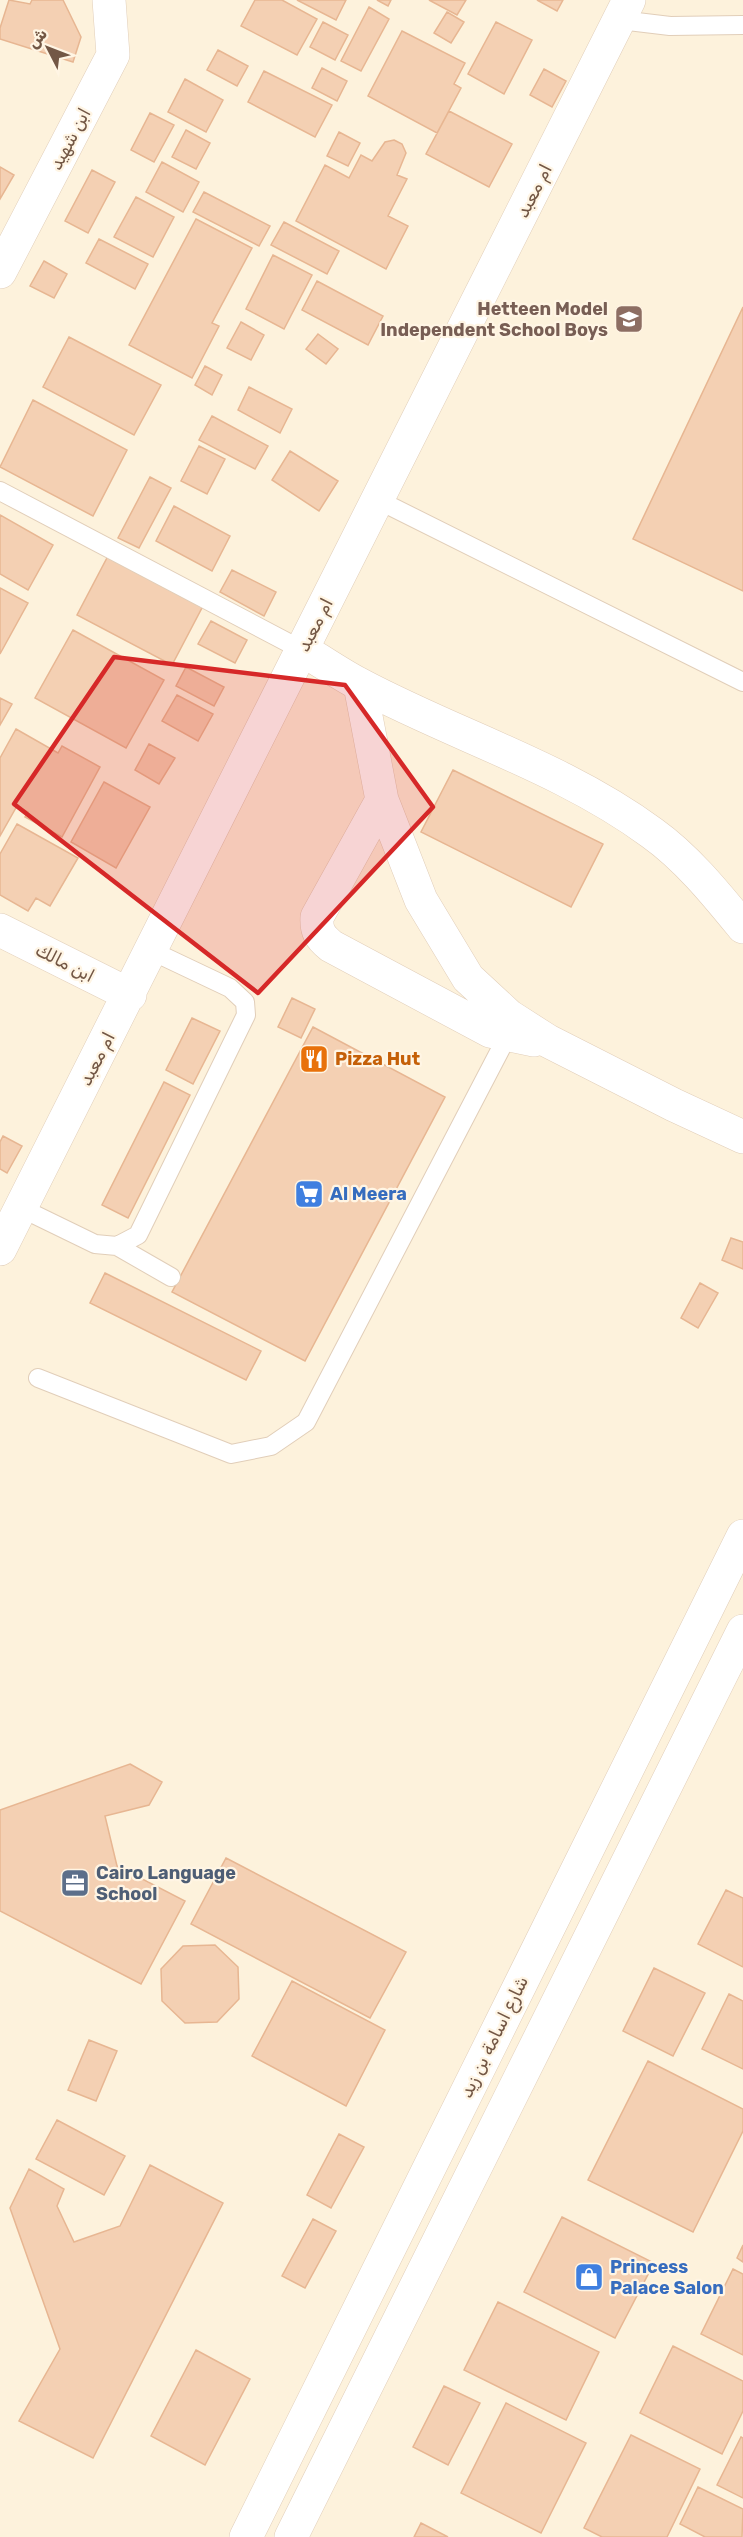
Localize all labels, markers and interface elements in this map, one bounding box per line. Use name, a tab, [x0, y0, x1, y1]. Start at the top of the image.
north arrow	[18, 18, 78, 78]
text: ش	[23, 24, 51, 52]
street label: ابن شهيد	[45, 104, 95, 174]
street label: ام معبد	[511, 160, 557, 222]
place label: Hetteen Model Independent School Boys	[380, 298, 608, 341]
school or university icon: Hetteen Model Independent School Boys	[613, 303, 645, 335]
street label: ام معبد	[292, 594, 338, 656]
street label: ابن مالك	[32, 939, 98, 987]
street label: ام معبد	[74, 1028, 120, 1090]
restaurant icon: Pizza Hut	[298, 1043, 330, 1075]
place label: Pizza Hut	[335, 1048, 420, 1070]
supermarket icon: Al Meera	[293, 1178, 325, 1210]
place label: Al Meera	[330, 1183, 407, 1205]
place label: Cairo Language School	[96, 1862, 236, 1905]
office icon: Cairo Language School	[59, 1867, 91, 1899]
street label: شارع اسامة بن زيد	[455, 1972, 534, 2102]
place label: Princess Palace Salon	[610, 2256, 724, 2299]
shop icon: Princess Palace Salon	[573, 2261, 605, 2293]

